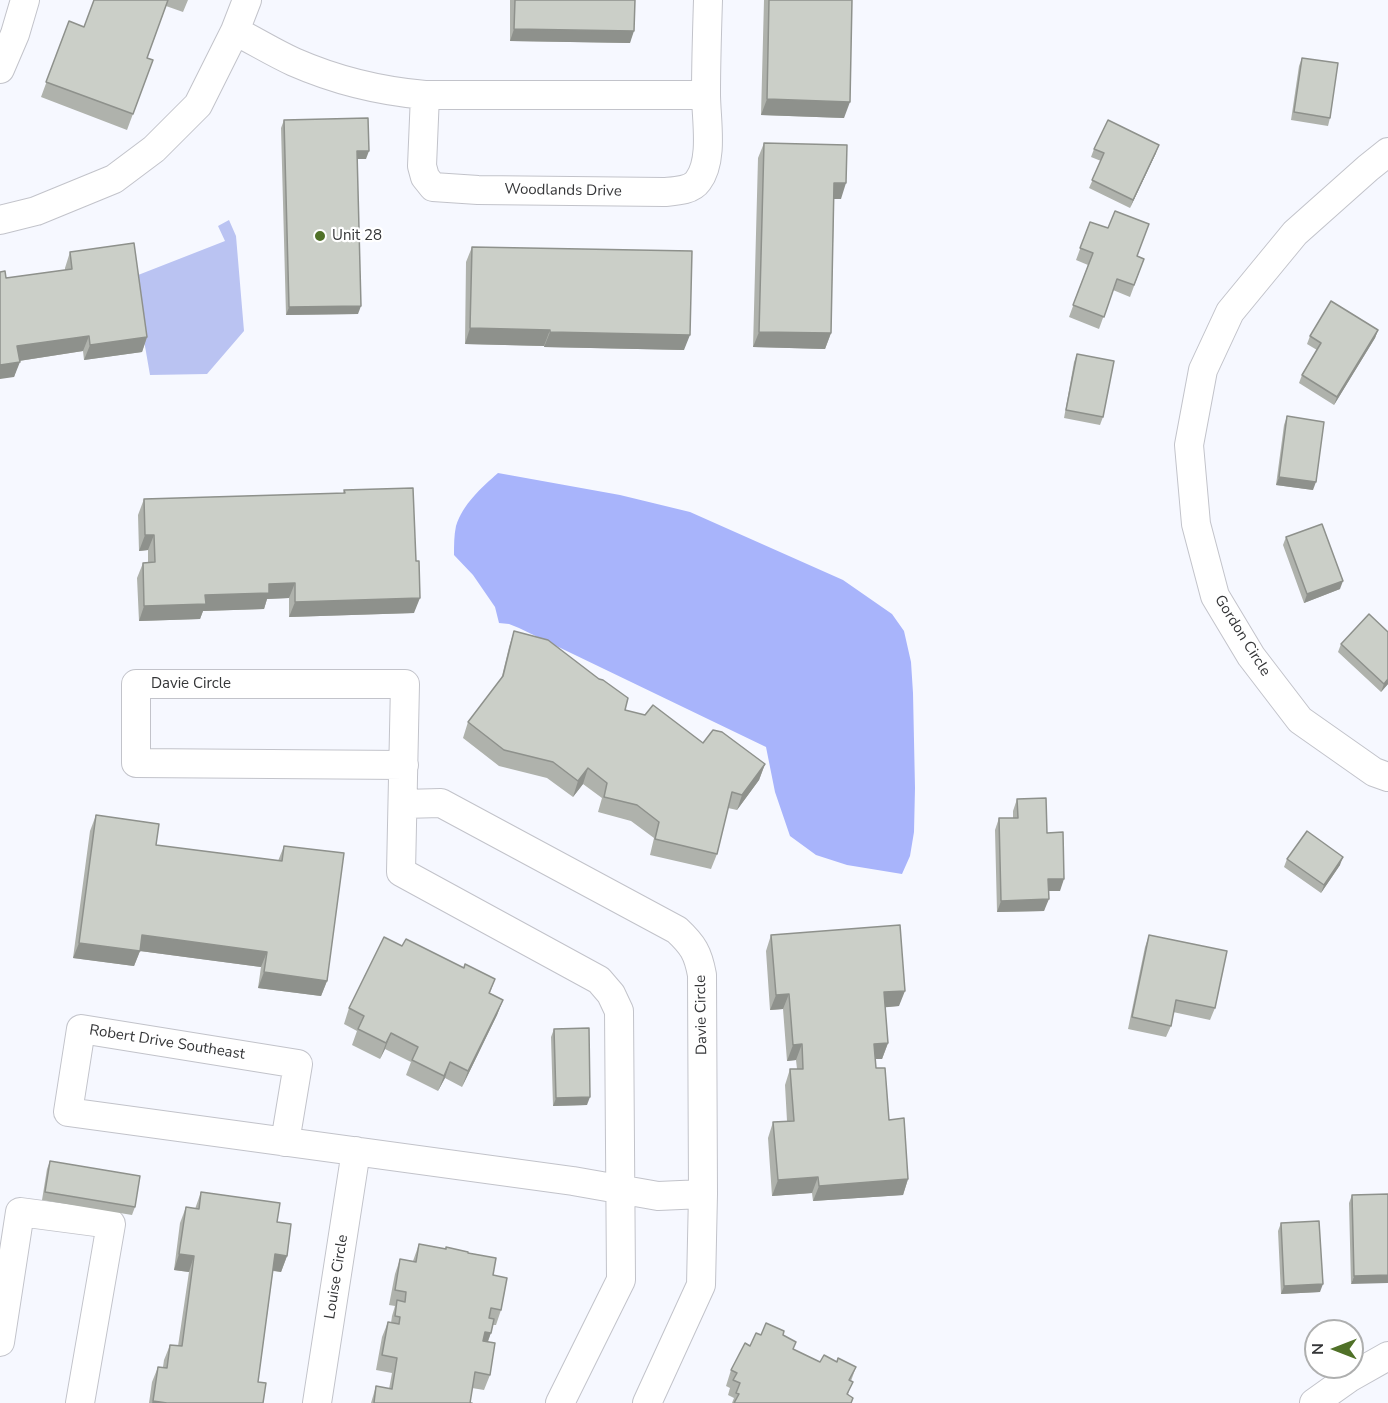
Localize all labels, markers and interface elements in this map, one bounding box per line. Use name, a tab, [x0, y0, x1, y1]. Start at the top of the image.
street label: Woodlands Drive	[504, 181, 622, 201]
place label: Unit 28	[332, 227, 382, 245]
marker: Unit 28	[313, 229, 327, 243]
street label: Gordon Circle	[1210, 592, 1274, 680]
street label: Davie Circle	[151, 675, 231, 693]
street label: Davie Circle	[692, 975, 712, 1055]
street label: Robert Drive Southeast	[88, 1022, 246, 1064]
street label: Louise Circle	[321, 1233, 353, 1321]
north arrow	[1304, 1319, 1364, 1379]
text: N	[1307, 1343, 1329, 1355]

